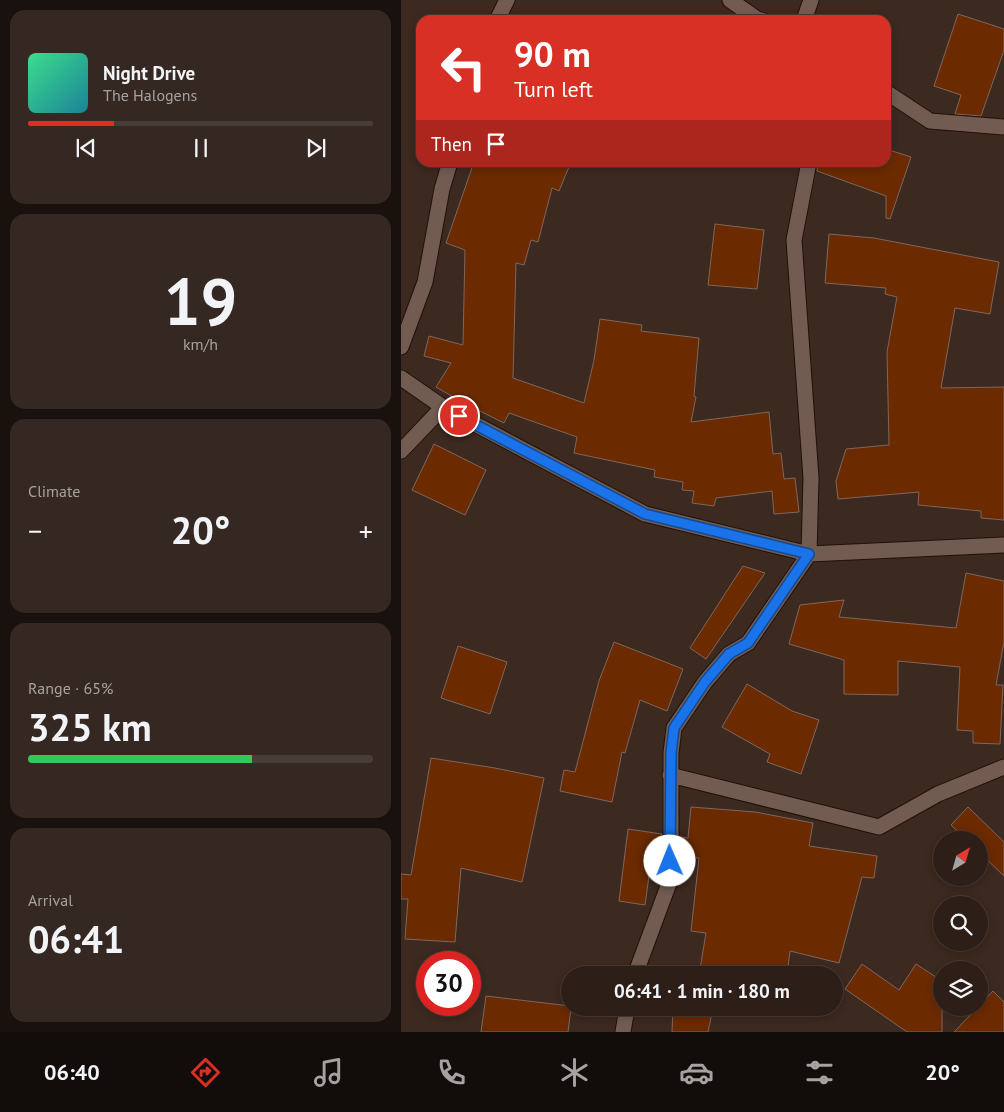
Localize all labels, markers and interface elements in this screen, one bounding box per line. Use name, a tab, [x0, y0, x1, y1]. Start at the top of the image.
text: 90 m	[514, 31, 591, 77]
icon: left	[431, 35, 496, 100]
text: Night Drive	[103, 61, 195, 85]
text: Turn left	[514, 75, 593, 103]
text: The Halogens	[103, 85, 197, 105]
icon: arrive	[482, 130, 510, 158]
text: Then	[431, 132, 472, 156]
icon: previous	[72, 134, 100, 162]
icon: pause	[187, 134, 215, 162]
icon: next	[302, 134, 330, 162]
text: 19	[164, 259, 237, 343]
text: km/h	[183, 334, 218, 354]
pin	[438, 395, 480, 437]
icon: arrive	[445, 402, 473, 430]
text: Climate	[28, 481, 80, 501]
text: 20°	[171, 505, 230, 554]
text: −	[28, 512, 42, 549]
text: +	[359, 512, 373, 549]
text: Range · 65%	[28, 678, 113, 698]
text: 325 km	[28, 702, 152, 751]
north arrow	[933, 831, 989, 886]
map controls	[933, 831, 988, 1016]
position arrow	[643, 834, 695, 886]
text: Arrival	[28, 890, 73, 910]
button: search	[933, 896, 988, 951]
text: 06:41	[28, 914, 124, 963]
speed limit sign: 30	[416, 951, 481, 1016]
button: layers	[933, 961, 988, 1016]
text: 06:41 · 1 min · 180 m	[614, 979, 790, 1003]
icon: directions	[188, 1055, 223, 1090]
icon: music	[311, 1055, 346, 1090]
icon: phone	[434, 1055, 469, 1090]
icon: climate	[557, 1055, 592, 1090]
icon: car	[679, 1055, 714, 1090]
icon: filters	[802, 1055, 837, 1090]
text: 06:40	[44, 1058, 100, 1086]
text: 20°	[925, 1058, 960, 1086]

